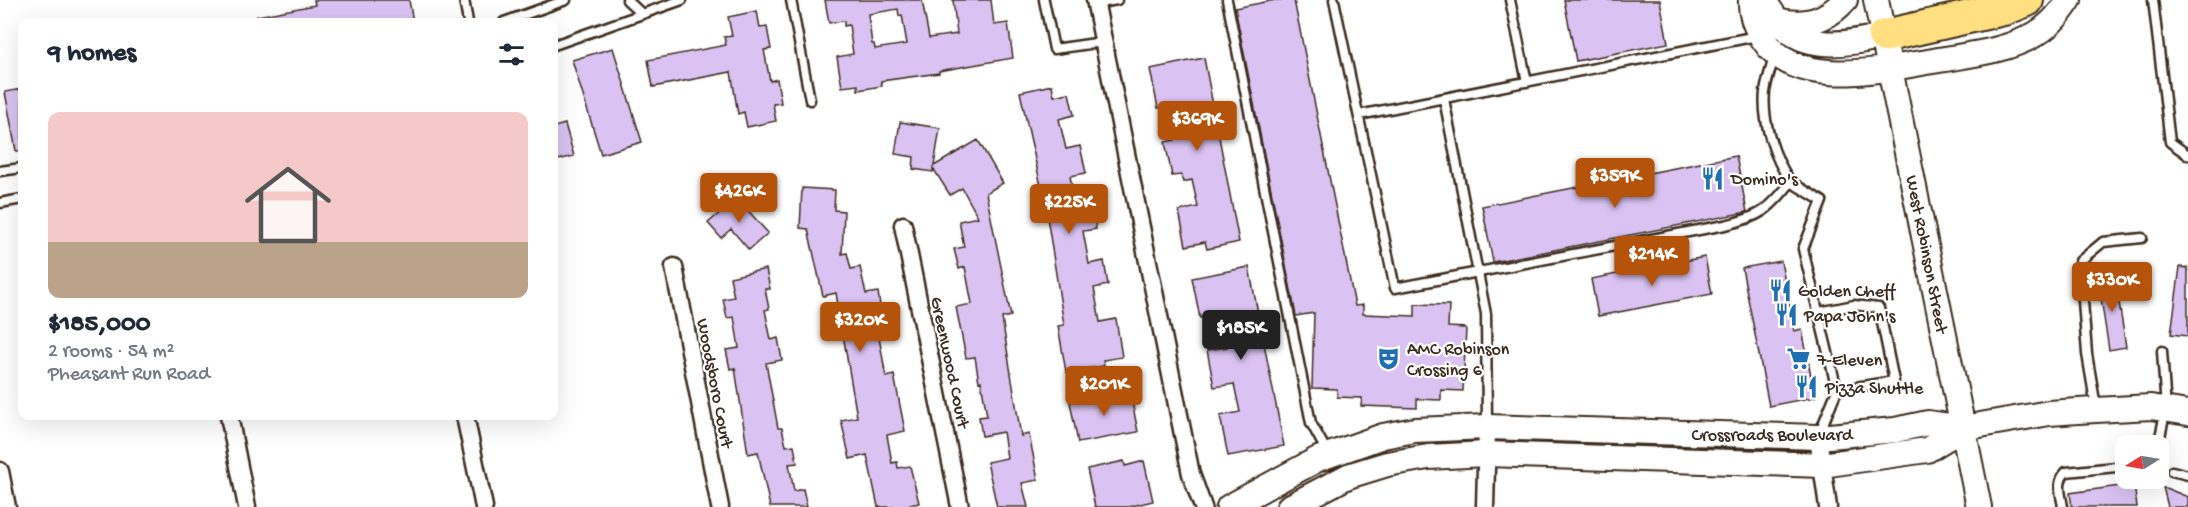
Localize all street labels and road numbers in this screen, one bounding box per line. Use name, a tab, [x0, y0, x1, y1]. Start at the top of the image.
street label: West Robinson Street	[1900, 174, 1951, 337]
street label: Greenwood Court	[924, 295, 973, 432]
street label: Woodsboro Court	[691, 317, 737, 452]
street label: Crossroads Boulevard	[1692, 426, 1854, 447]

